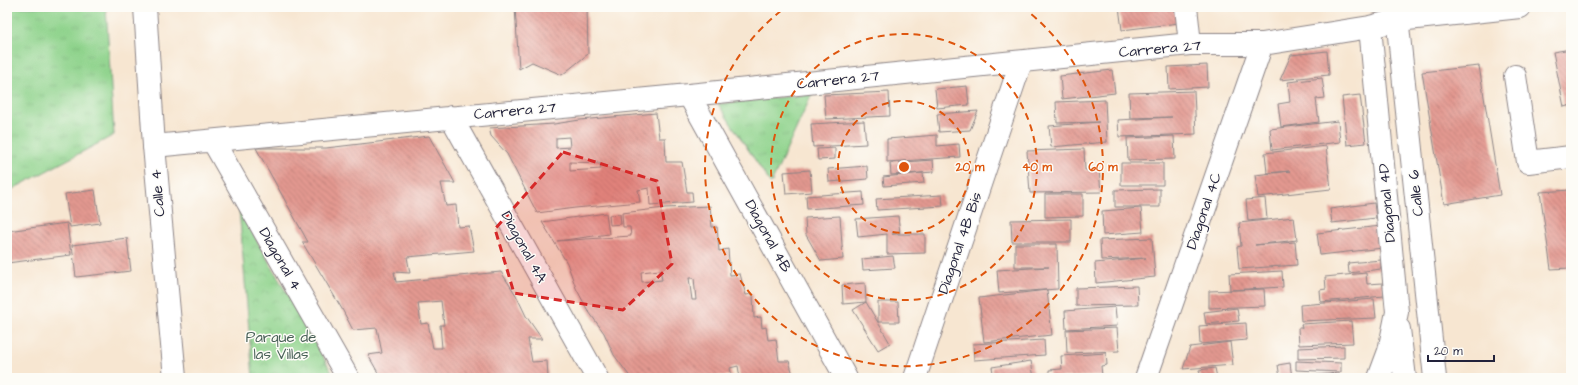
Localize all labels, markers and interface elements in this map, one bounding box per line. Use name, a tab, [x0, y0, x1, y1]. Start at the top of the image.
street label: Carrera 27	[1118, 35, 1202, 63]
street label: Carrera 27	[796, 65, 880, 95]
street label: Carrera 27	[473, 97, 557, 125]
text: 20 m	[955, 159, 985, 176]
text: 40 m	[1022, 159, 1053, 176]
text: 60 m	[1088, 159, 1118, 176]
centre of rings	[897, 160, 911, 174]
street label: Diagonal 4D	[1373, 162, 1402, 243]
street label: Calle 6	[1403, 168, 1429, 217]
street label: Calle 4	[145, 169, 171, 217]
street label: Diagonal 4C	[1181, 169, 1228, 253]
street label: Diagonal 4B Bis	[933, 189, 988, 297]
street label: Diagonal 4B	[739, 196, 797, 277]
street label: Diagonal 4A	[495, 207, 553, 288]
street label: Diagonal 4	[253, 224, 306, 295]
park label: Parque de las Villas	[246, 327, 316, 365]
scale bar	[1428, 337, 1494, 363]
text: 20 m	[1434, 343, 1463, 360]

